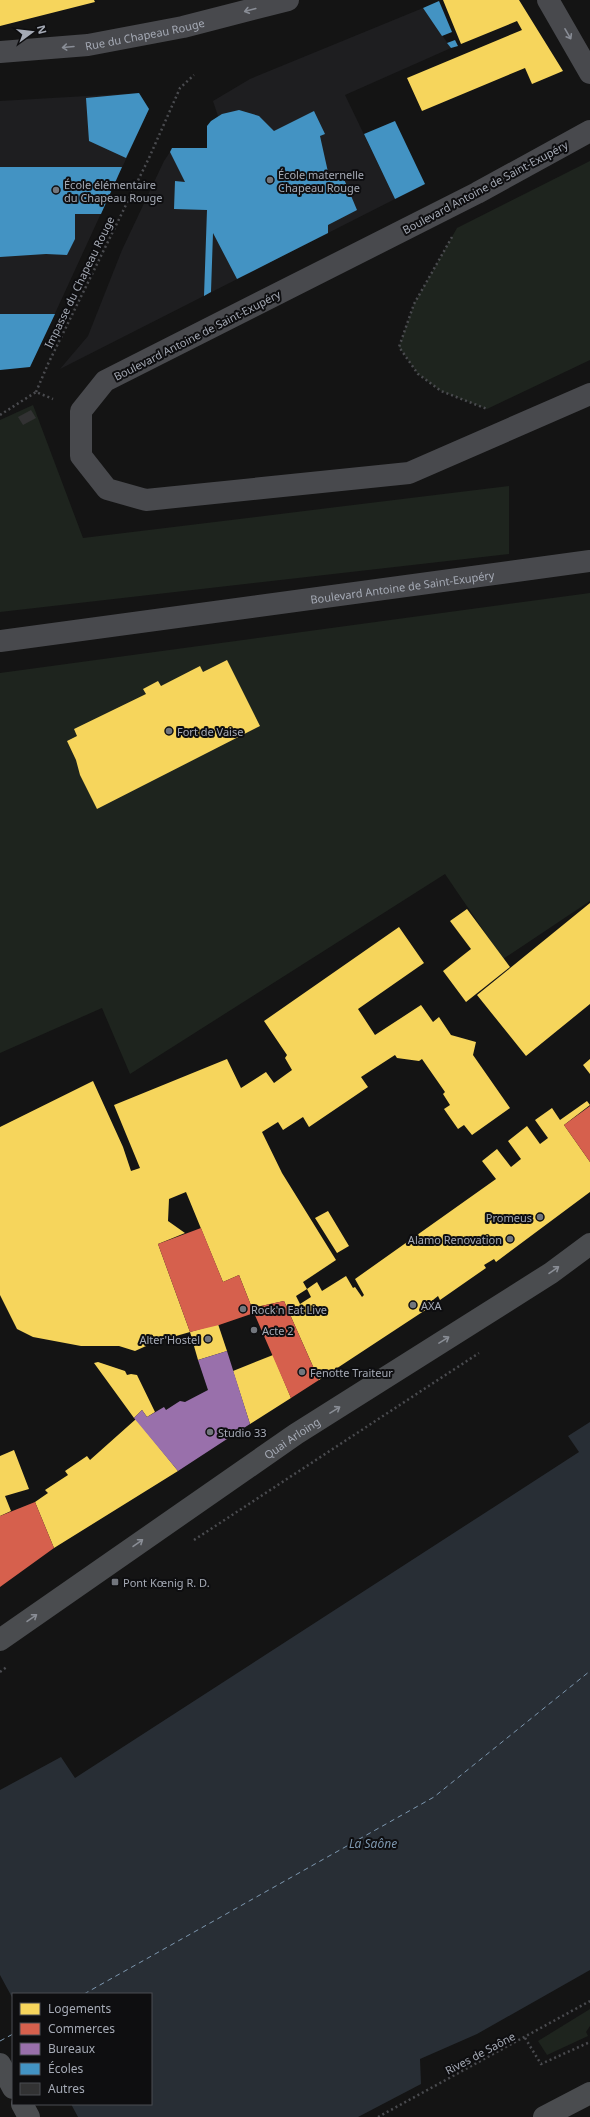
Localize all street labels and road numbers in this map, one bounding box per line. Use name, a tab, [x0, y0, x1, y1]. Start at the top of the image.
street label: Rue du Chapeau Rouge	[84, 14, 206, 53]
street label: Boulevard Antoine de Saint-Exupéry	[400, 137, 571, 237]
street label: Impasse du Chapeau Rouge	[40, 214, 118, 350]
street label: Boulevard Antoine de Saint-Exupéry	[111, 286, 283, 384]
street label: Boulevard Antoine de Saint-Exupéry	[309, 566, 496, 606]
street label: Quai Arloing	[261, 1413, 323, 1462]
street label: Rives de Saône	[442, 2028, 518, 2078]

